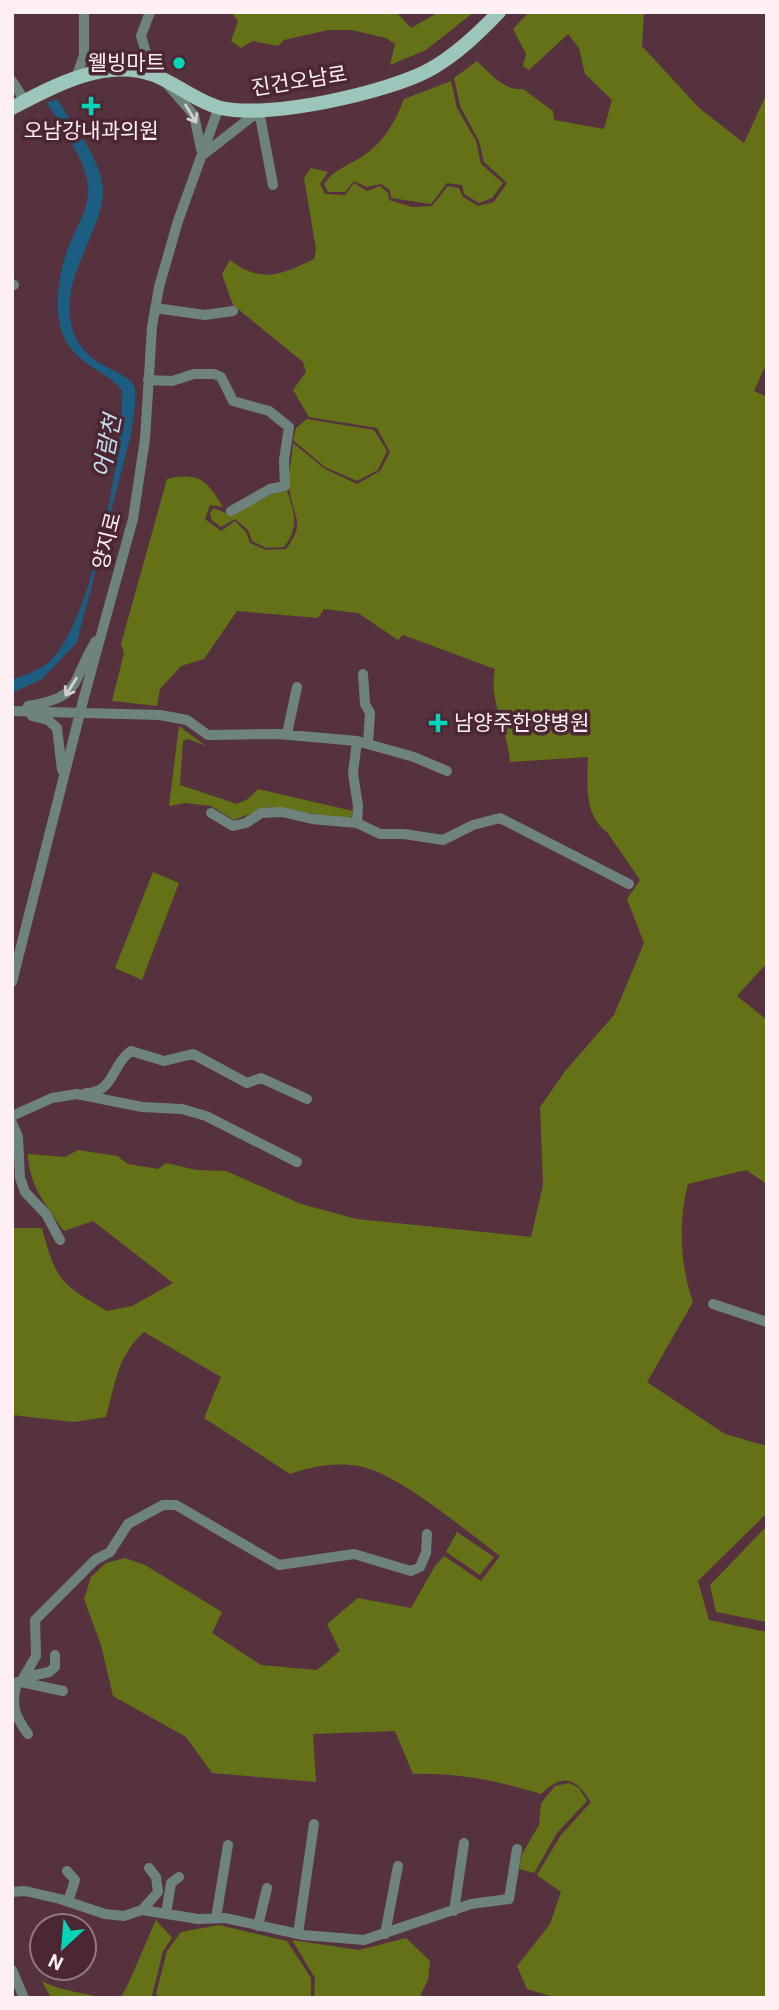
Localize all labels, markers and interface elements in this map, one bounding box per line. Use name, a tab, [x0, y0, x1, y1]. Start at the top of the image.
place label: 웰빙마트	[88, 51, 165, 75]
marker: 웰빙마트	[171, 55, 187, 71]
street label: 진건오남로	[249, 62, 349, 100]
marker: 오남강내과의원	[81, 96, 101, 116]
one-way arrow	[184, 104, 198, 124]
place label: 오남강내과의원	[23, 119, 159, 143]
water label: 어람천	[88, 410, 127, 480]
street label: 양지로	[88, 510, 126, 572]
one-way arrow	[63, 677, 78, 696]
place label: 남양주한양병원	[454, 711, 589, 735]
marker: 남양주한양병원	[428, 713, 448, 733]
north arrow	[28, 1912, 98, 1982]
text: N	[45, 1949, 67, 1975]

